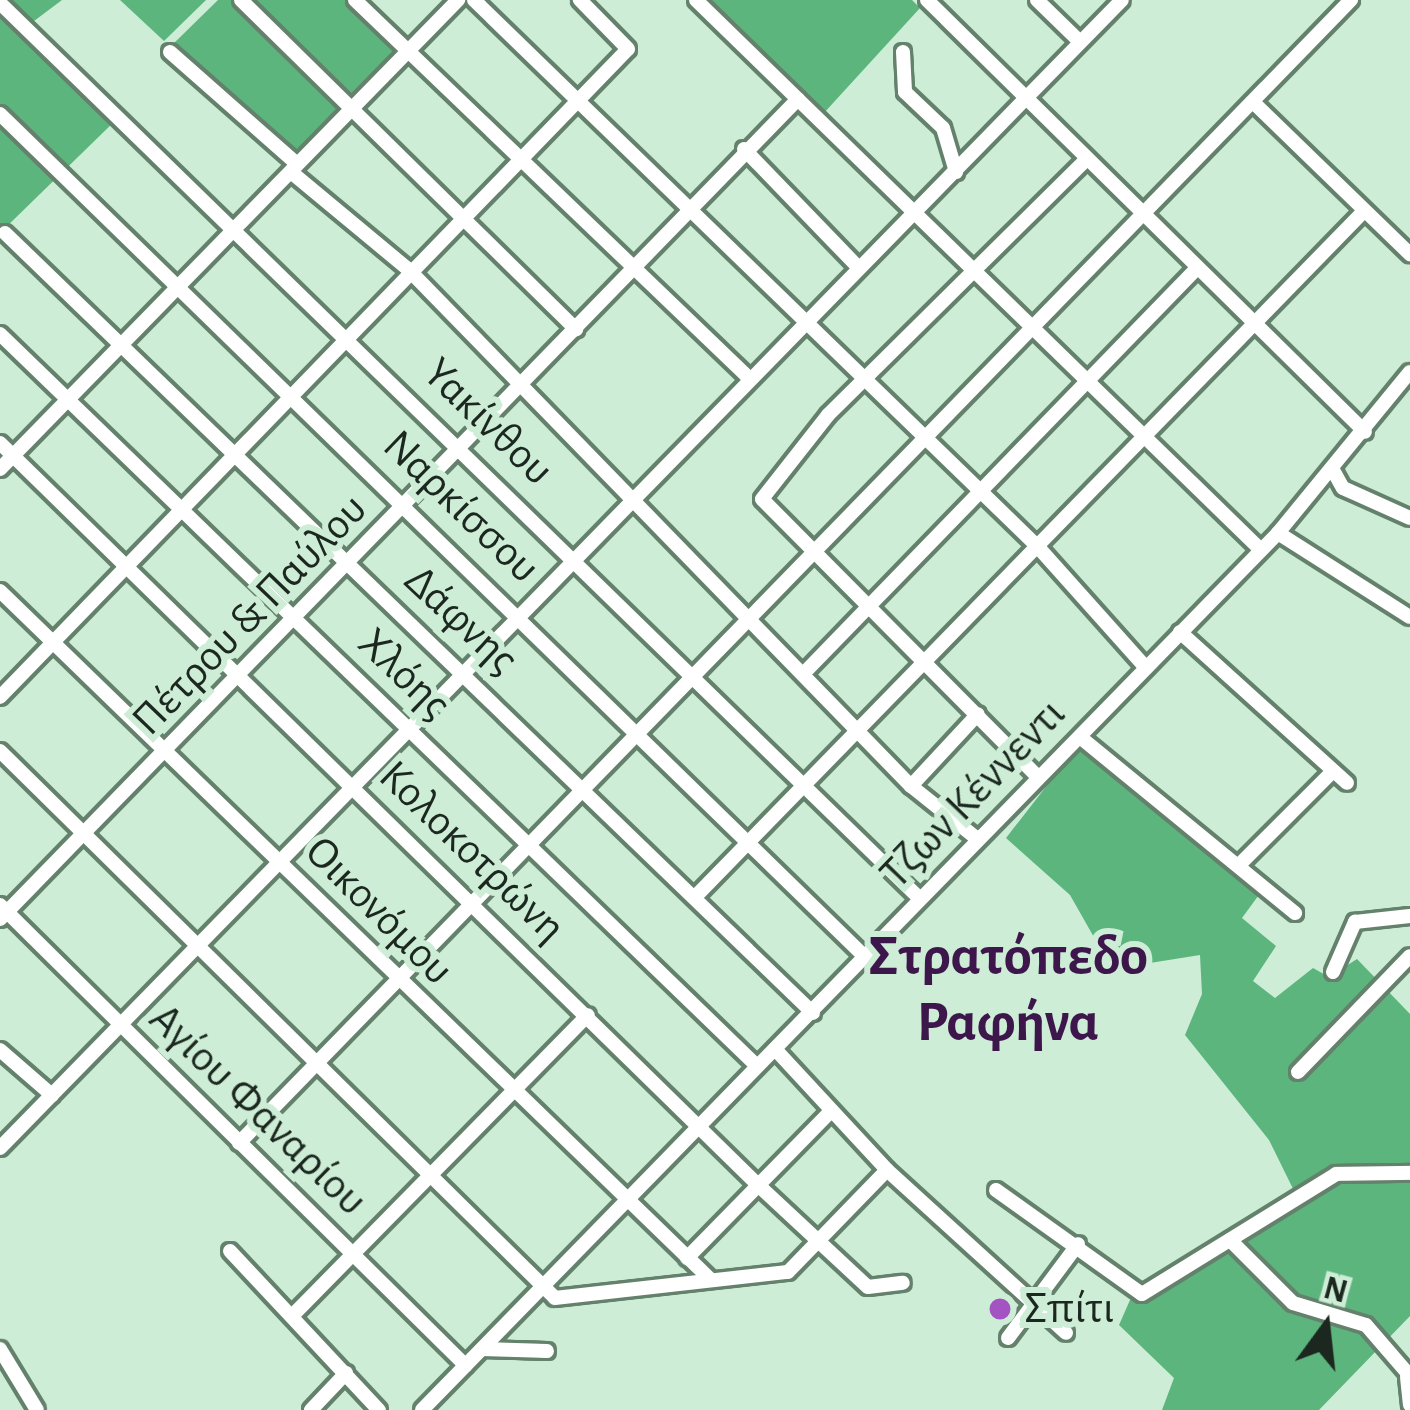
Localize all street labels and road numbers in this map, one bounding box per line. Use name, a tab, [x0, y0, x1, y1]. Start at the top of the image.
street label: Υακίνθου	[412, 347, 564, 497]
street label: Ναρκίσσου	[371, 419, 551, 595]
street label: Πέτρου & Παύλου	[121, 483, 379, 747]
street label: Δάφνης	[393, 554, 529, 686]
street label: Χλόης	[346, 617, 462, 731]
street label: Τζων Κέννεντι	[869, 688, 1077, 900]
street label: Κολοκοτρώνη	[367, 750, 577, 954]
street label: Οικονόμου	[293, 825, 465, 997]
street label: Αγίου Φαναρίου	[138, 993, 378, 1227]

